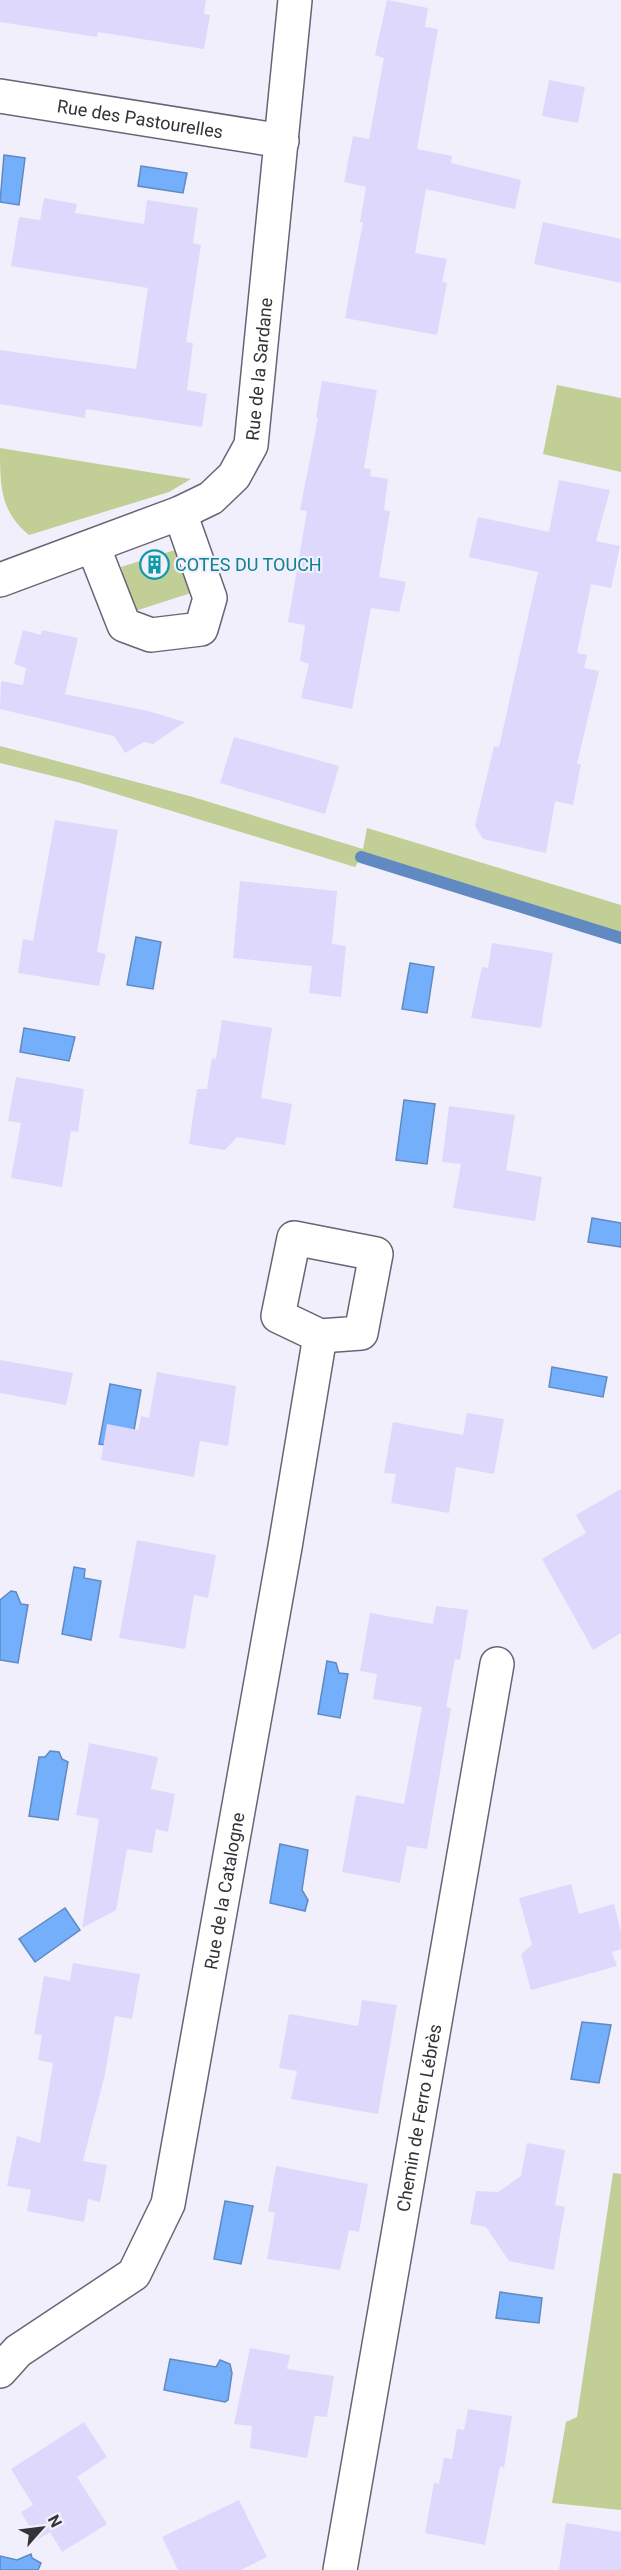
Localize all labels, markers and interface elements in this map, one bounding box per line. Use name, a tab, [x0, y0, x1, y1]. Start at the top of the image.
street label: Rue des Pastourelles	[56, 95, 225, 142]
street label: Rue de la Sardane	[241, 296, 276, 442]
building icon: COTES DU TOUCH	[138, 548, 170, 580]
place label: COTES DU TOUCH	[175, 554, 322, 575]
street label: Rue de la Catalogne	[199, 1811, 248, 1971]
street label: Chemin de Ferro Lébrès	[392, 2022, 445, 2213]
north arrow	[12, 2498, 72, 2558]
text: N	[44, 2512, 66, 2531]

